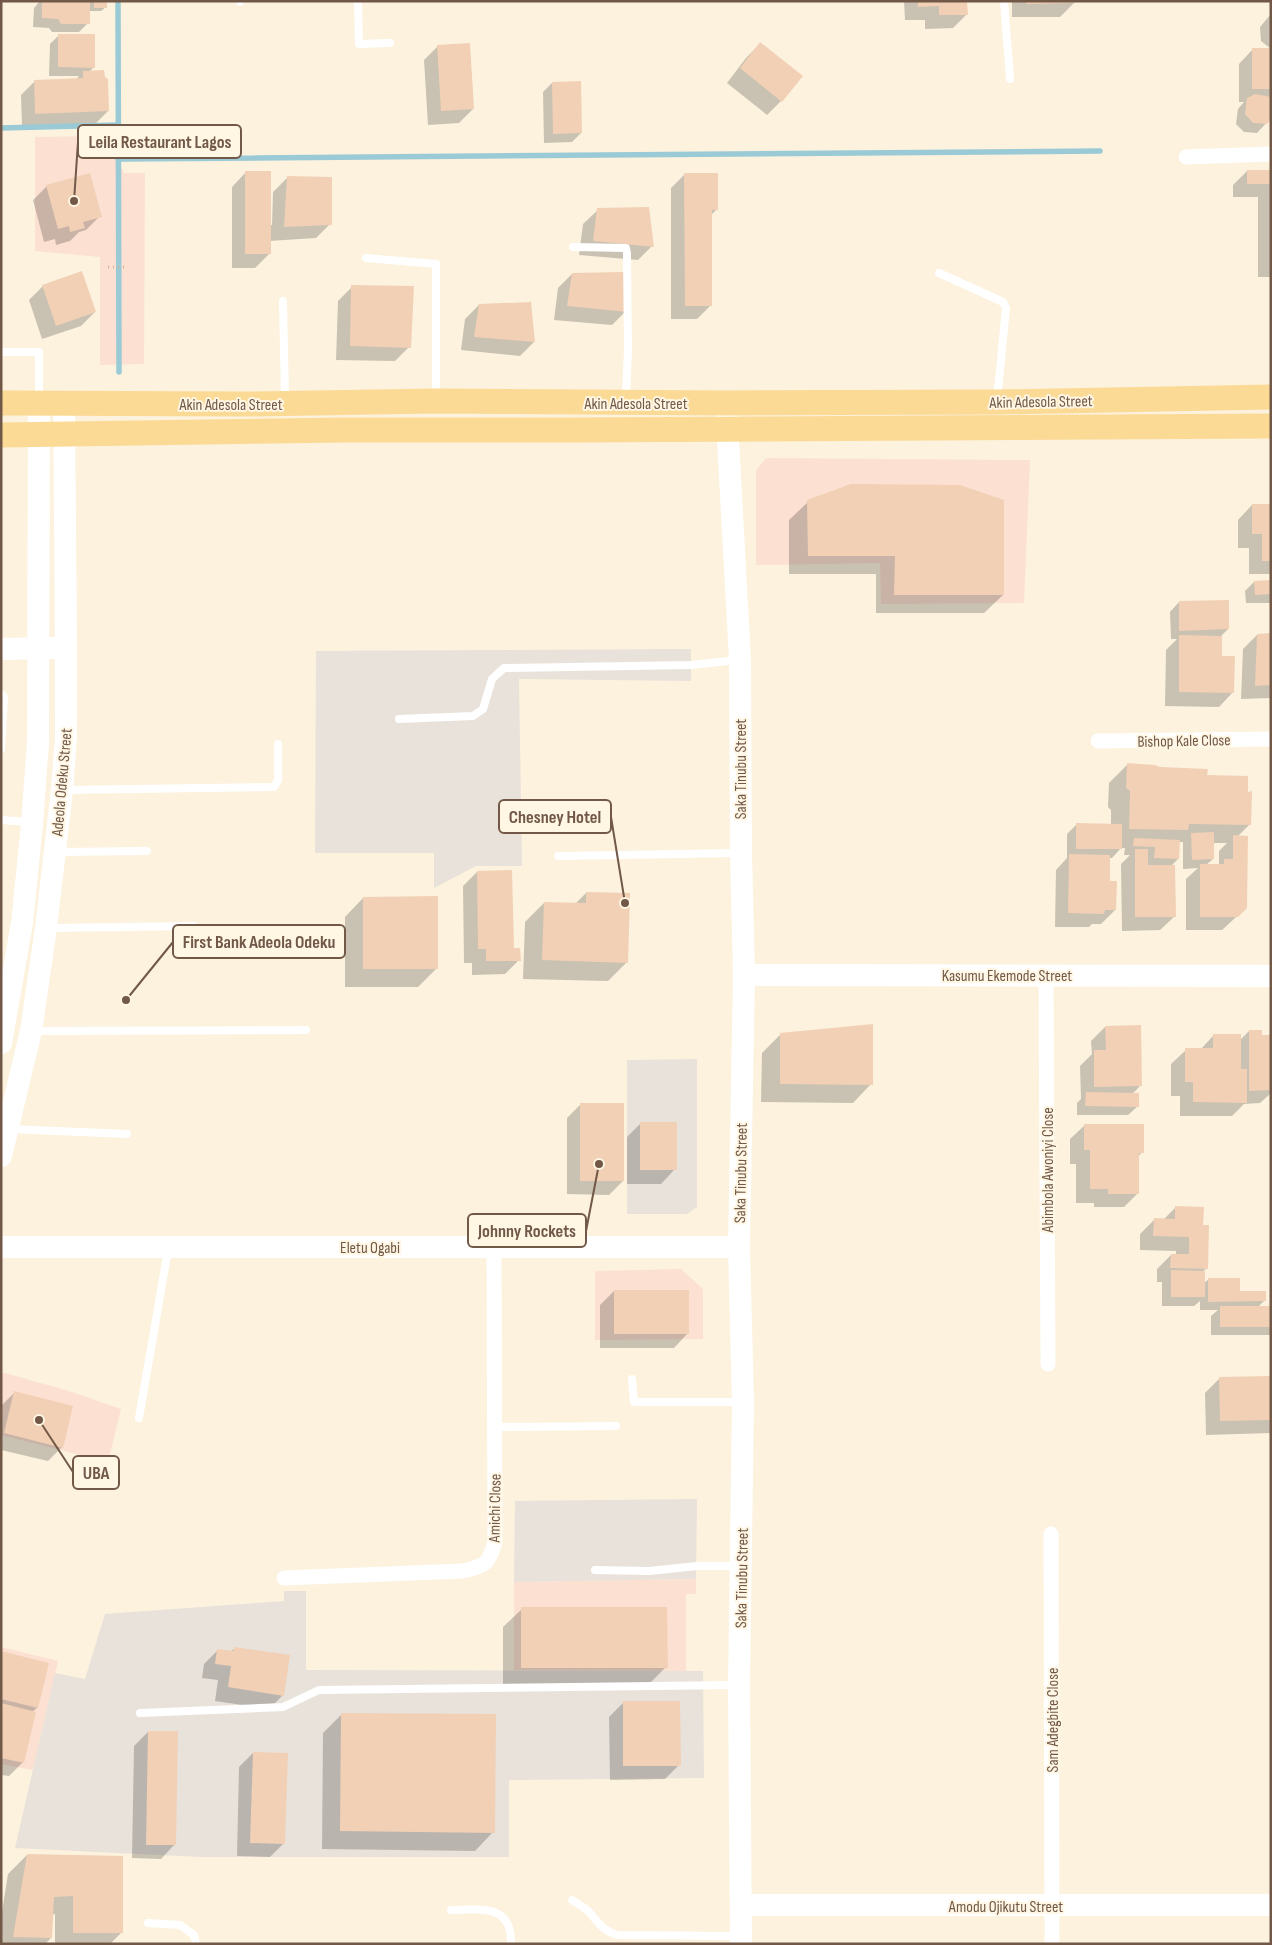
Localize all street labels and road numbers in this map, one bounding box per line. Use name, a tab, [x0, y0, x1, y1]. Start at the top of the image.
street label: Akin Adesola Street	[988, 392, 1093, 413]
street label: Akin Adesola Street	[583, 395, 688, 414]
street label: Akin Adesola Street	[178, 396, 283, 415]
street label: Saka Tinubu Street	[732, 719, 751, 819]
street label: Adeola Odeku Street	[48, 727, 77, 838]
street label: Bishop Kale Close	[1137, 731, 1231, 752]
street label: Kasumu Ekemode Street	[942, 967, 1072, 986]
street label: Abimbola Awoniyi Close	[1039, 1107, 1058, 1234]
street label: Saka Tinubu Street	[731, 1123, 752, 1223]
street label: Eletu Ogabi	[340, 1239, 400, 1258]
street label: Amichi Close	[485, 1473, 506, 1544]
street label: Saka Tinubu Street	[732, 1528, 753, 1628]
street label: Sam Adegbite Close	[1044, 1668, 1063, 1772]
street label: Amodu Ojikutu Street	[948, 1898, 1063, 1917]

